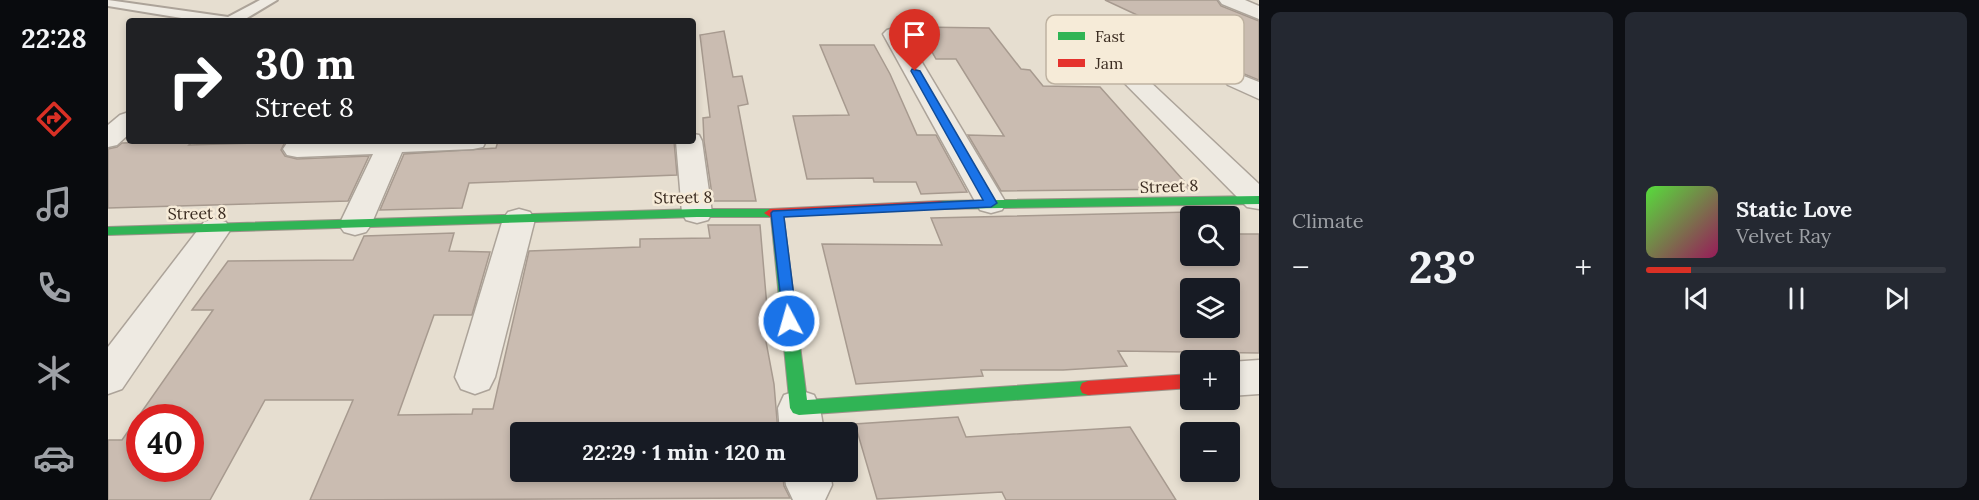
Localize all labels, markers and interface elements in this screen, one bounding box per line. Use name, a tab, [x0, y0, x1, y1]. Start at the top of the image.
pin	[889, 9, 940, 71]
legend	[1046, 15, 1244, 84]
icon: arrive	[898, 18, 931, 51]
text: 22:28	[21, 21, 87, 55]
text: Fast	[1095, 26, 1126, 46]
text: 30 m	[255, 37, 355, 91]
icon: right	[156, 42, 234, 120]
text: Jam	[1094, 53, 1123, 73]
text: Street 8	[255, 90, 354, 124]
icon: directions	[33, 98, 75, 140]
street label: Street 8	[1139, 175, 1199, 197]
icon: music	[33, 183, 75, 225]
street label: Street 8	[654, 186, 712, 208]
text: Static Love	[1736, 195, 1852, 223]
street label: Street 8	[168, 202, 226, 224]
map controls	[1180, 206, 1240, 482]
button: search	[1180, 206, 1240, 266]
text: Climate	[1292, 208, 1364, 233]
text: Velvet Ray	[1736, 223, 1831, 248]
text: 23°	[1409, 238, 1475, 295]
text: −	[1292, 246, 1310, 288]
text: +	[1574, 246, 1592, 288]
icon: phone	[33, 267, 75, 309]
button: layers	[1180, 278, 1240, 338]
icon: previous	[1680, 282, 1713, 315]
icon: pause	[1780, 282, 1813, 315]
icon: next	[1880, 282, 1913, 315]
position arrow	[757, 289, 821, 353]
button: +	[1180, 350, 1240, 410]
icon: climate	[33, 352, 75, 394]
speed limit sign: 40	[126, 404, 204, 482]
button: −	[1180, 422, 1240, 482]
icon: car	[33, 437, 75, 479]
text: 22:29 · 1 min · 120 m	[582, 438, 786, 466]

